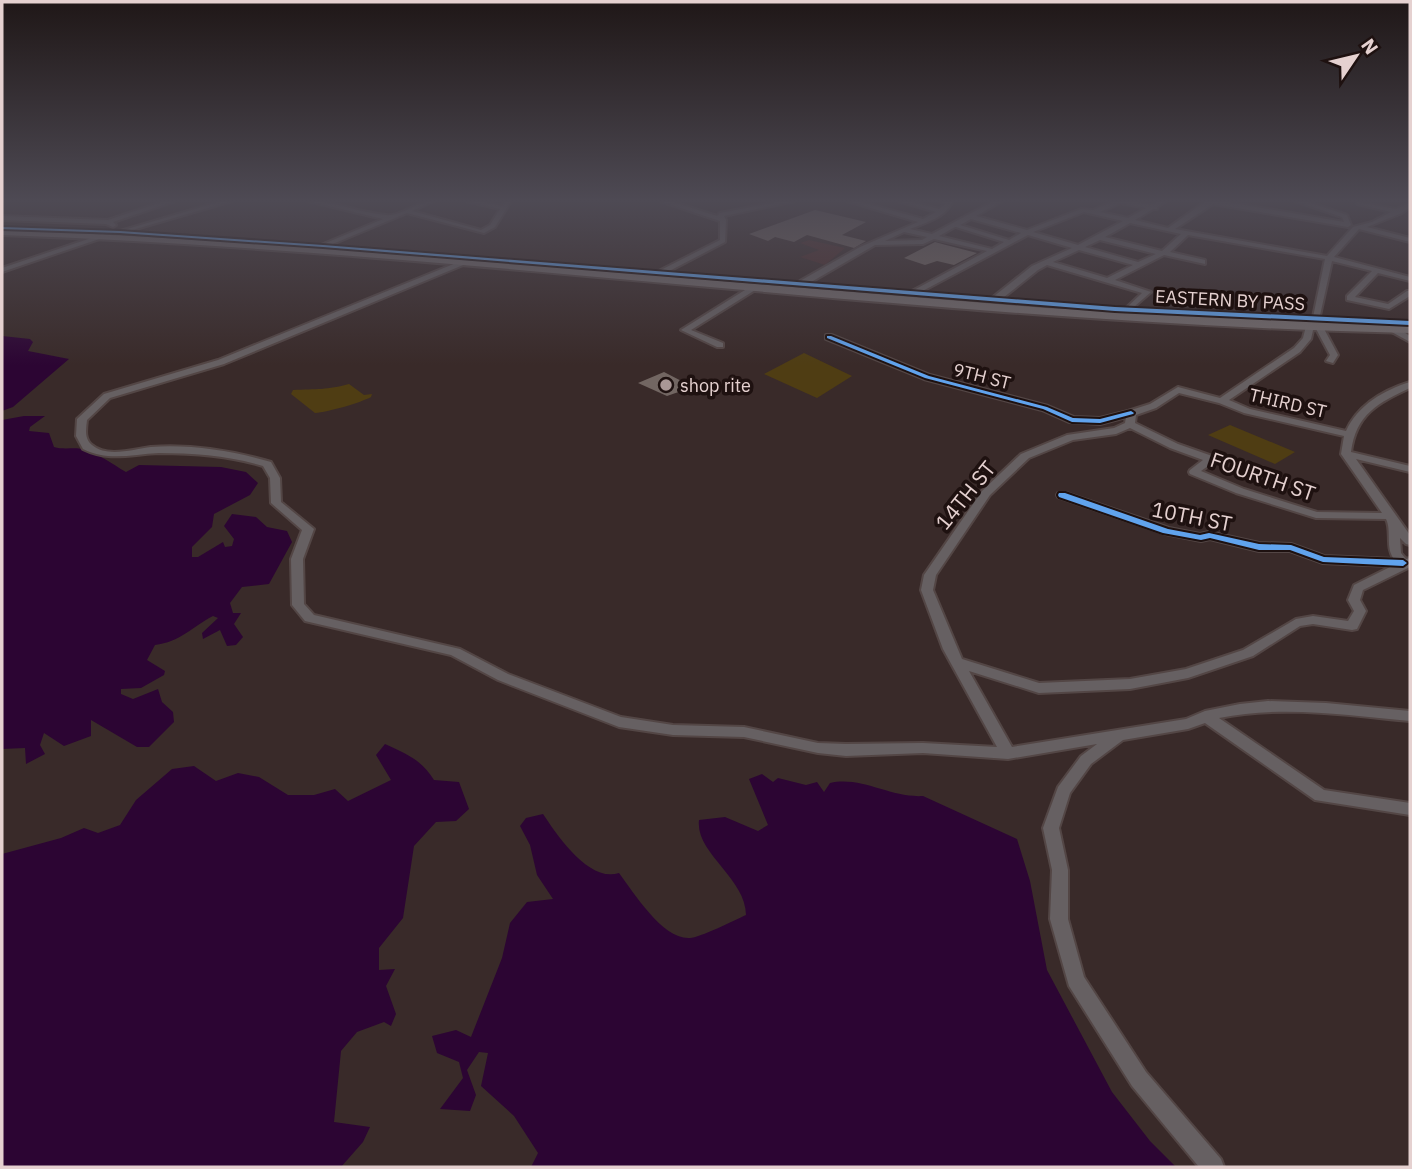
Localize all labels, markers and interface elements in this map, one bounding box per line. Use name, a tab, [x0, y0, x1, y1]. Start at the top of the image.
north arrow	[1321, 21, 1391, 91]
text: N	[1356, 34, 1384, 59]
street label: EASTERN BY PASS	[1154, 285, 1306, 315]
street label: 9TH ST	[951, 358, 1013, 394]
place label: shop rite	[680, 374, 751, 397]
marker: shop rite	[658, 377, 674, 393]
street label: THIRD ST	[1247, 383, 1329, 423]
street label: FOURTH ST	[1207, 445, 1319, 507]
street label: 14TH ST	[929, 455, 1001, 535]
street label: 10TH ST	[1150, 495, 1234, 537]

